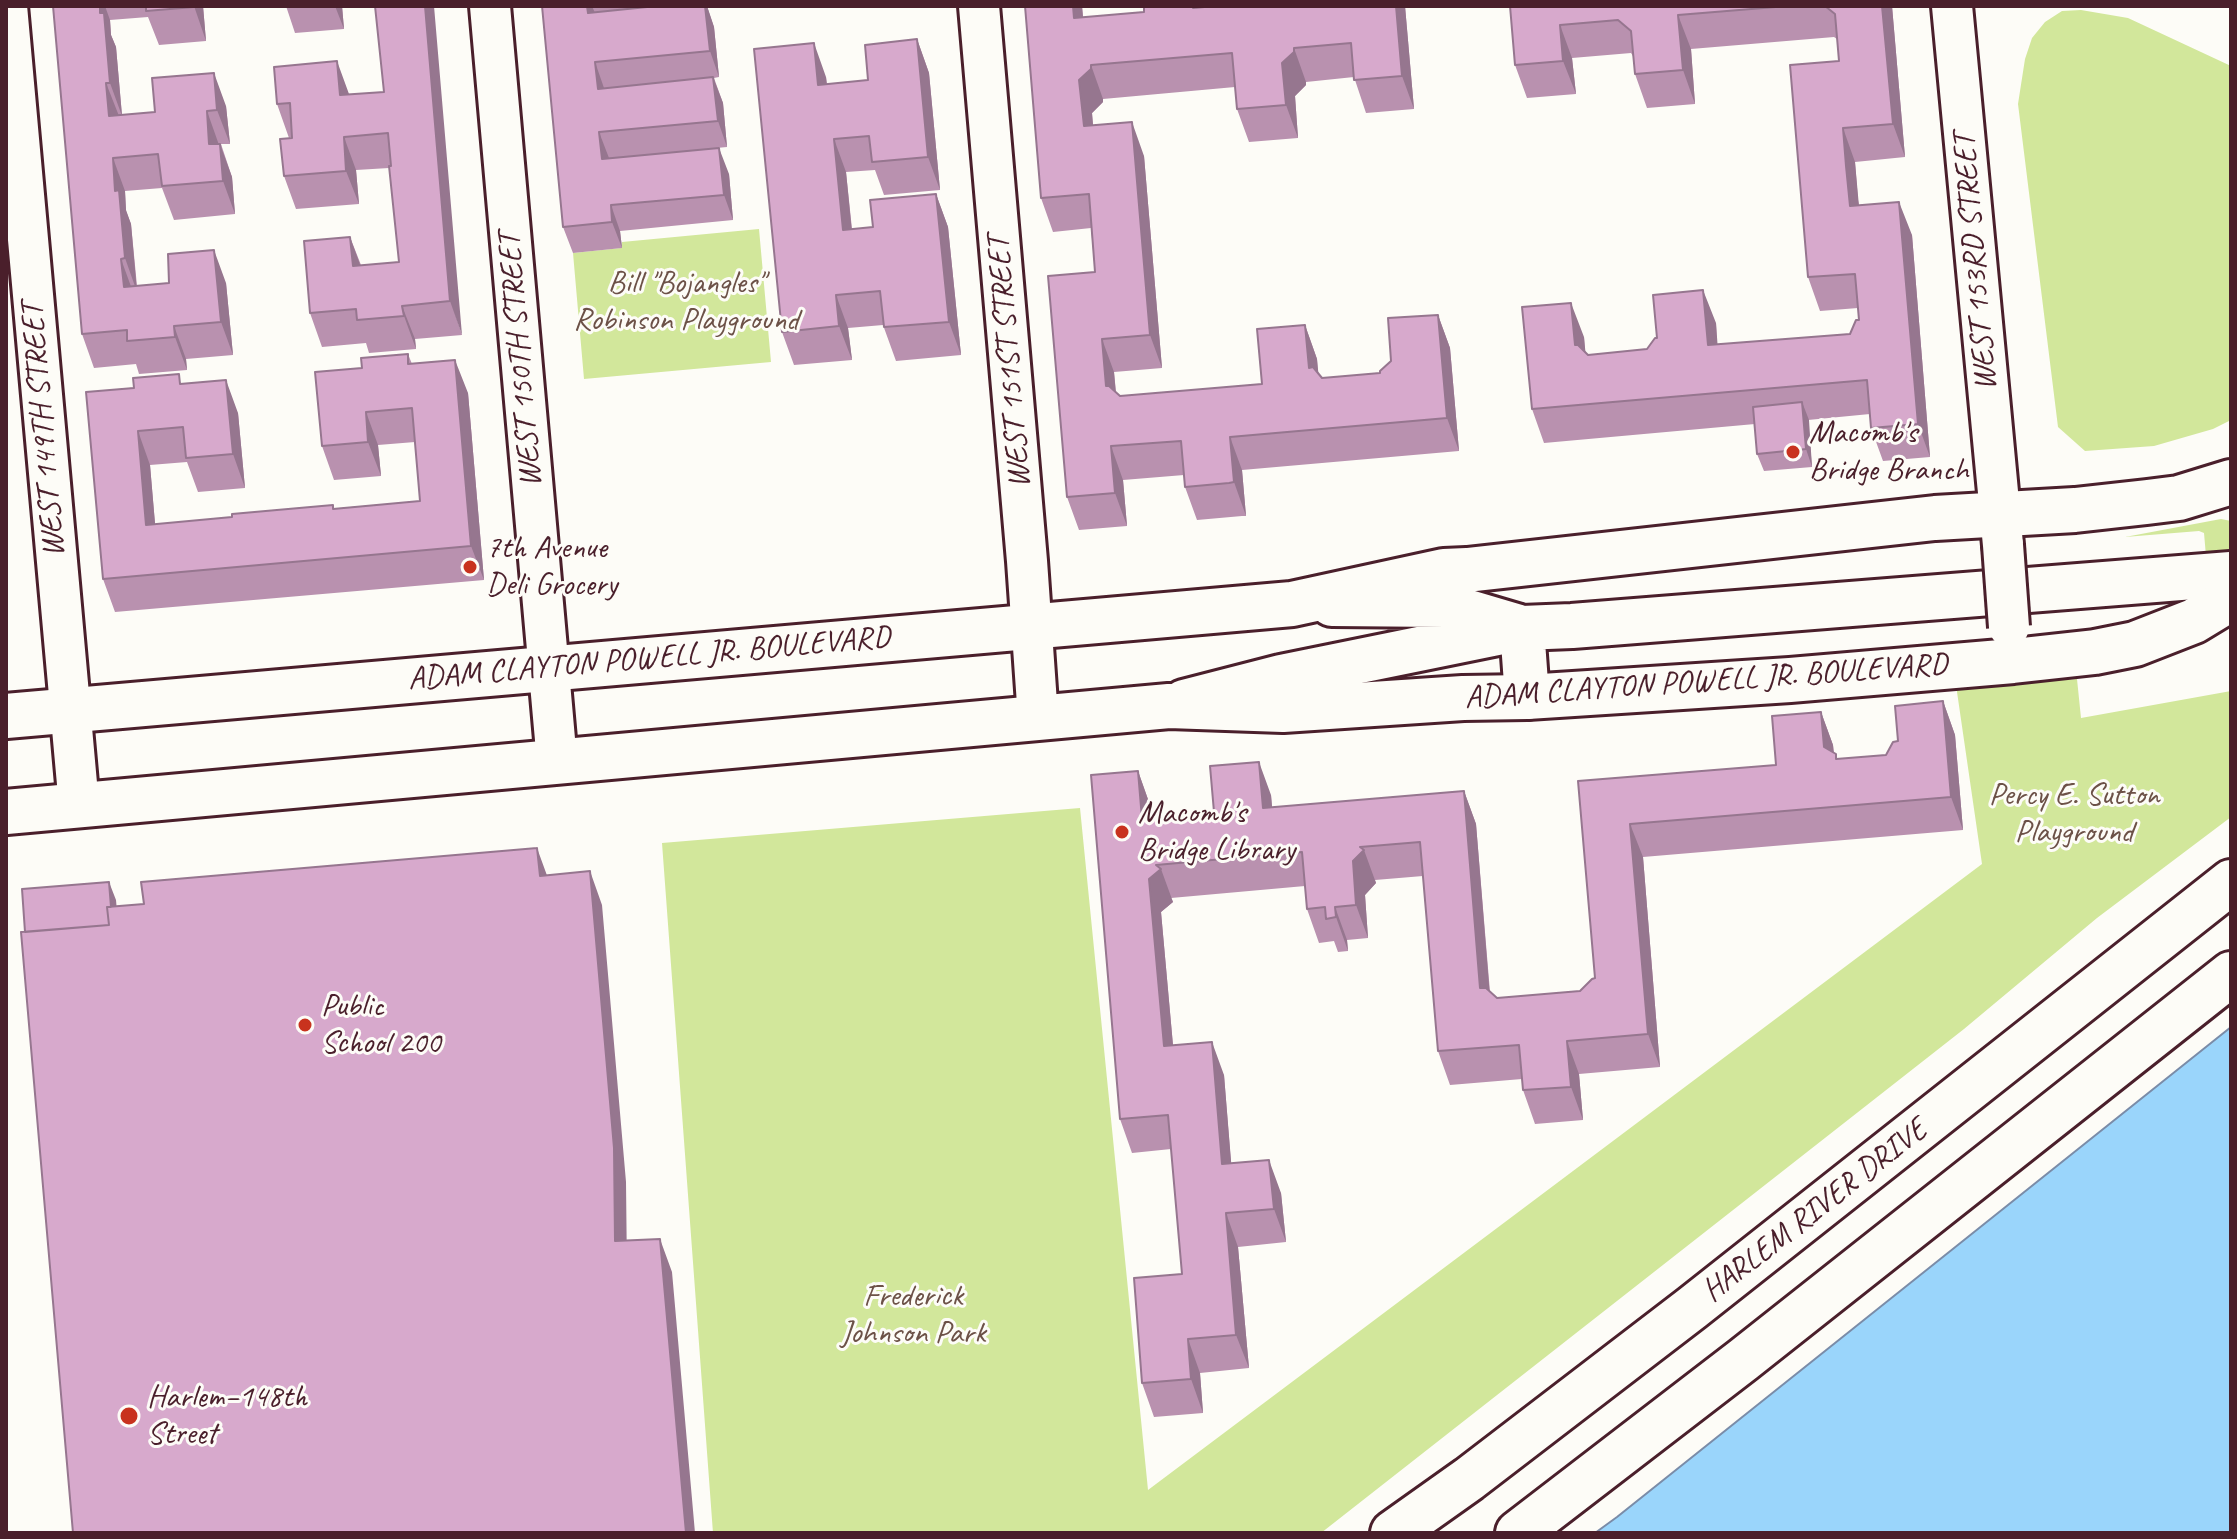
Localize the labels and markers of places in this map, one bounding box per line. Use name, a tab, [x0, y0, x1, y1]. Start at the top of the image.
place label: Macomb's Bridge Branch	[1809, 415, 1969, 490]
marker: Macomb's Bridge Branch	[1784, 443, 1802, 461]
place label: 7th Avenue Deli Grocery	[486, 530, 617, 605]
marker: 7th Avenue Deli Grocery	[461, 558, 479, 576]
place label: Macomb's Bridge Library	[1138, 795, 1295, 870]
marker: Macomb's Bridge Library	[1113, 823, 1131, 841]
place label: Public School 200	[321, 988, 441, 1063]
marker: Public School 200	[296, 1016, 314, 1034]
place label: Harlem–148th Street	[147, 1379, 307, 1454]
marker: Harlem–148th Street	[118, 1405, 140, 1427]

